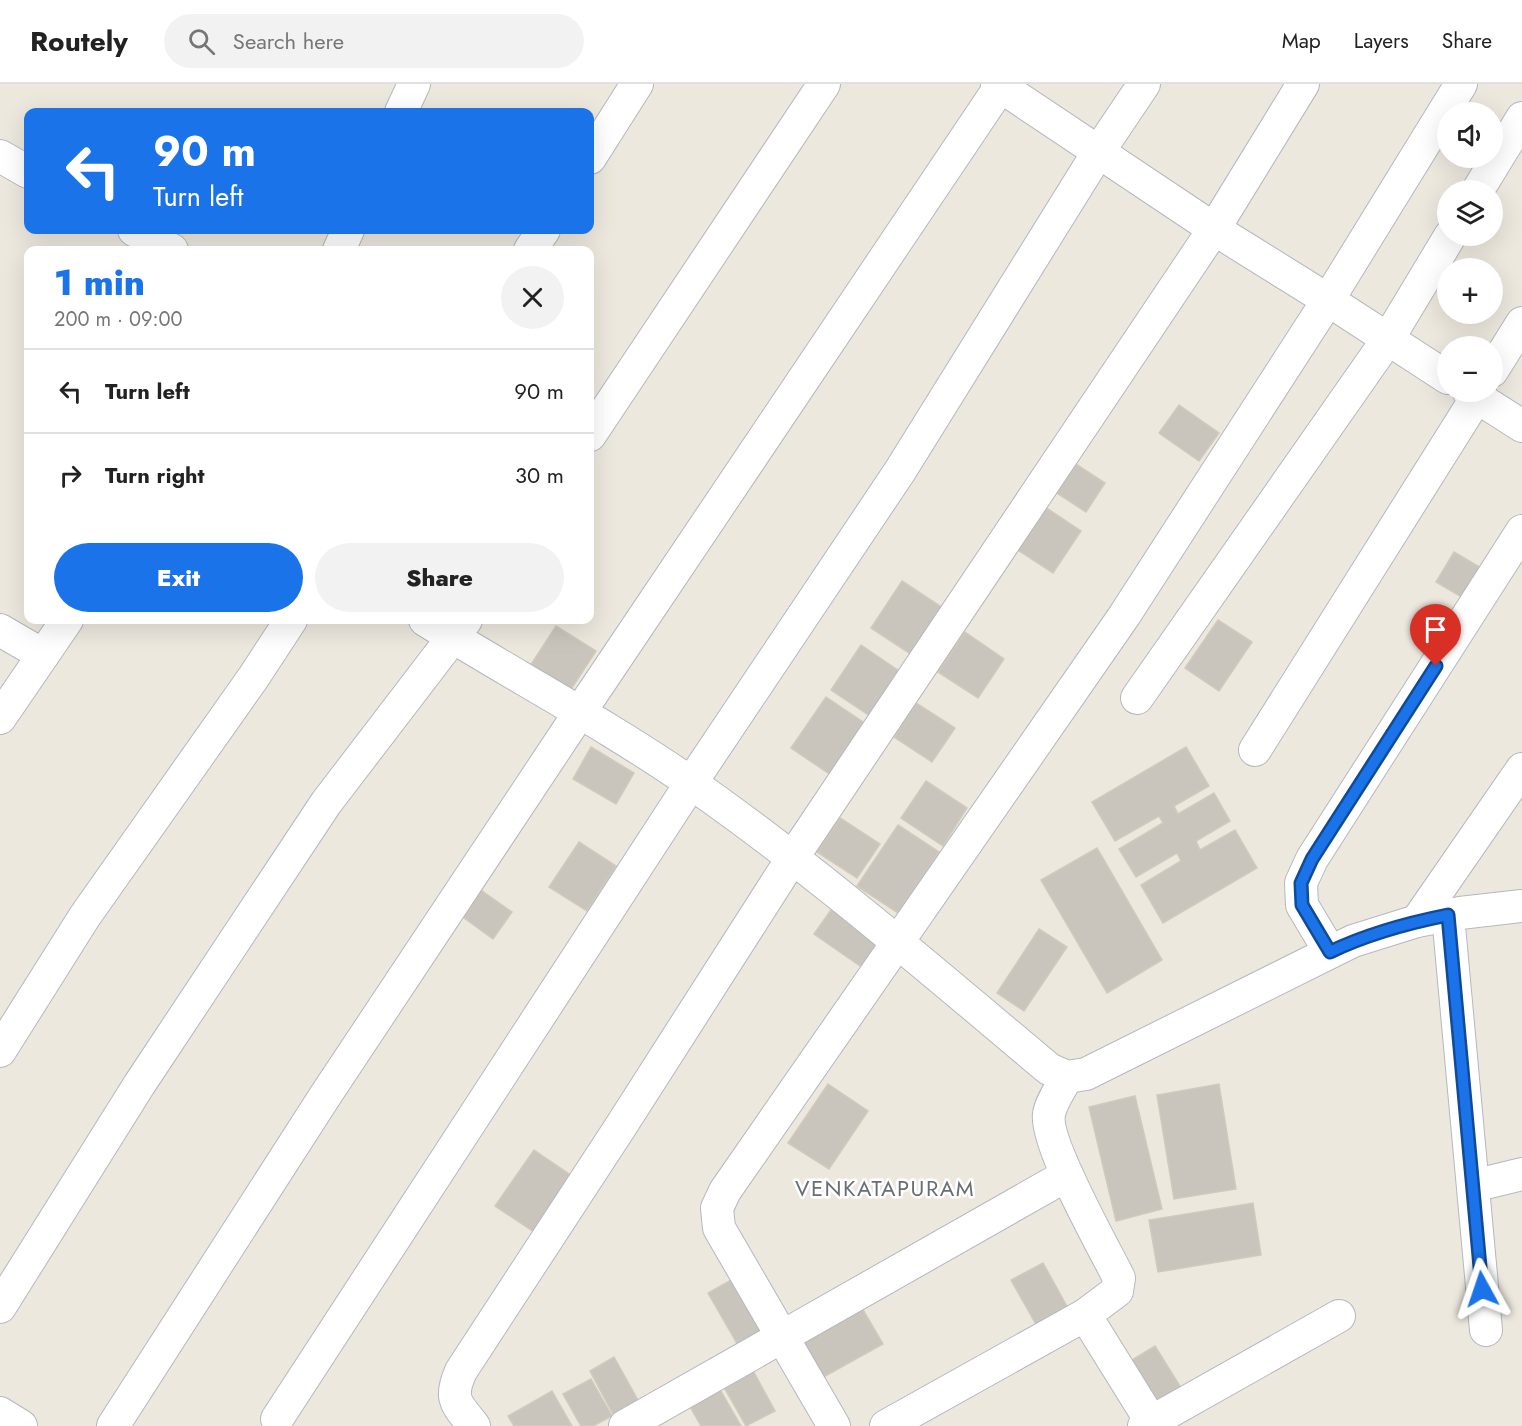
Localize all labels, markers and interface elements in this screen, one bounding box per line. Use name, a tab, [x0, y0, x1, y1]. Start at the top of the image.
search box	[164, 14, 584, 68]
text: Routely	[30, 21, 128, 62]
icon: search	[185, 25, 218, 58]
text: Search here	[233, 25, 344, 57]
text: Map	[1282, 26, 1321, 56]
text: Layers	[1354, 26, 1409, 56]
text: Share	[1442, 26, 1492, 56]
map controls	[1437, 102, 1503, 402]
button: sound	[1437, 102, 1503, 168]
text: 90 m	[153, 121, 256, 182]
icon: left	[54, 132, 132, 210]
text: Turn left	[153, 177, 243, 216]
button: layers	[1437, 180, 1503, 246]
text: 1 min	[54, 256, 145, 308]
button: +	[1437, 258, 1503, 324]
button: close	[501, 266, 564, 329]
text: 200 m · 09:00	[54, 305, 183, 334]
button: −	[1437, 336, 1503, 402]
icon: left	[54, 375, 87, 408]
text: Turn left	[105, 375, 190, 407]
text: 90 m	[514, 375, 564, 407]
icon: right	[54, 459, 87, 492]
text: Turn right	[105, 459, 205, 491]
text: 30 m	[515, 459, 564, 491]
button: Exit	[54, 543, 303, 612]
button: Share	[315, 543, 564, 612]
pin	[1410, 604, 1461, 666]
icon: arrive	[1419, 613, 1452, 646]
district label: VENKATAPURAM	[795, 1172, 975, 1204]
position arrow	[1450, 1257, 1514, 1321]

